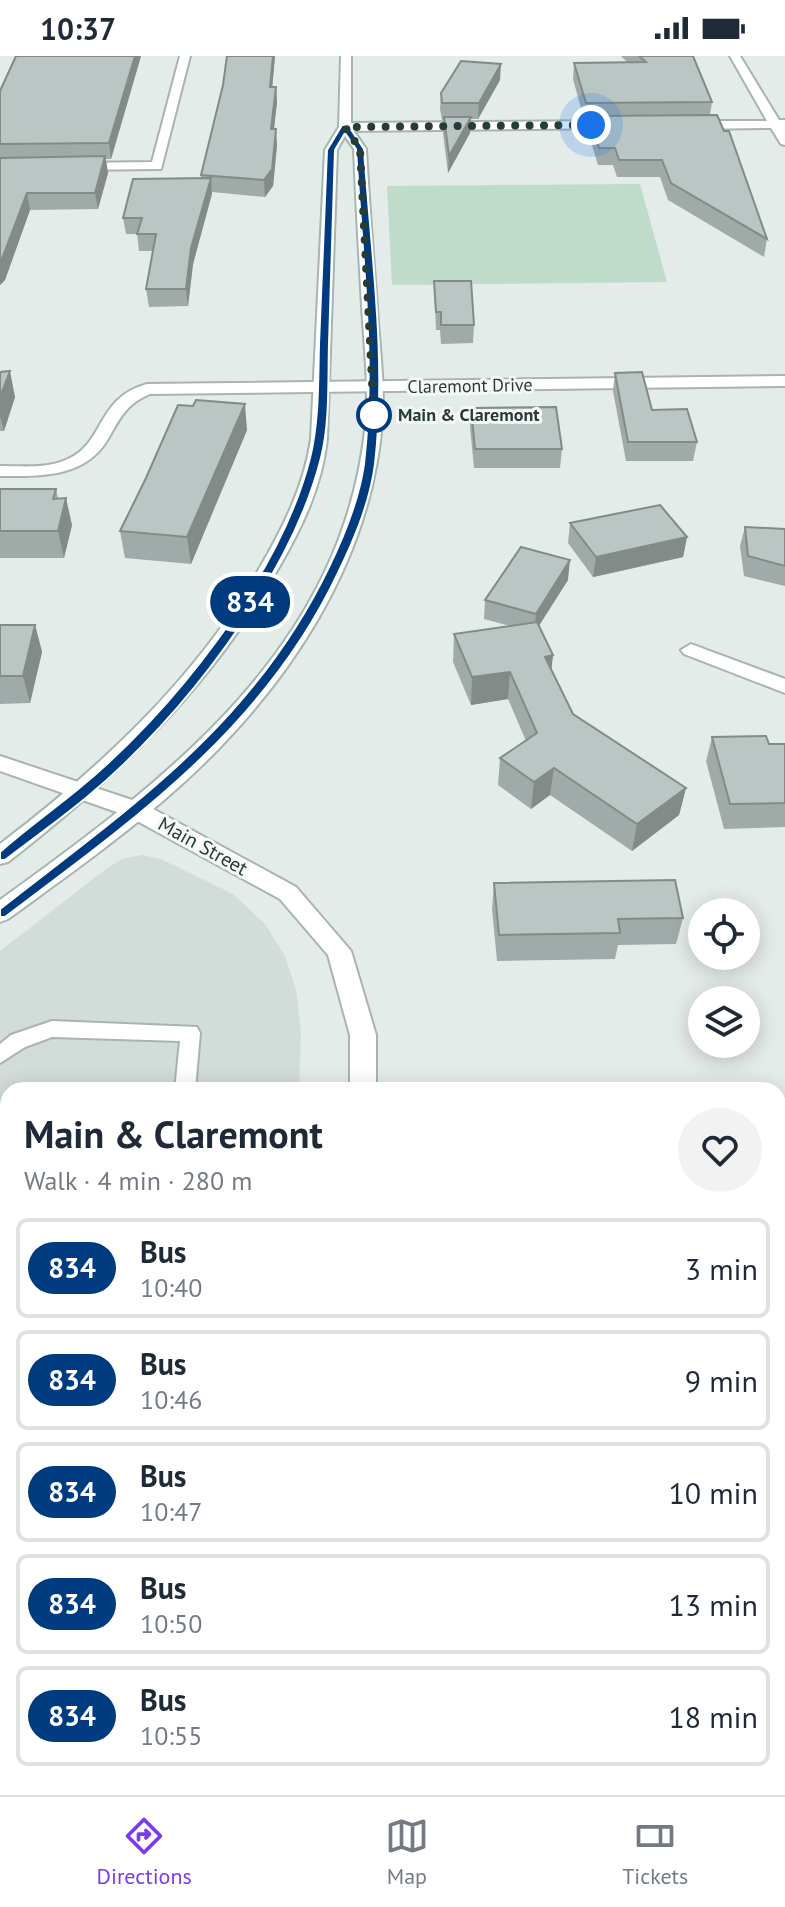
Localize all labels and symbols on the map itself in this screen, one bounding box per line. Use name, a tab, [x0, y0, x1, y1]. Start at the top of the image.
your location	[571, 105, 611, 145]
street label: Claremont Drive	[407, 373, 533, 398]
marker: Main & Claremont	[357, 398, 391, 432]
place label: Main & Claremont	[398, 403, 540, 426]
line badge: 834	[204, 576, 296, 628]
street label: Main Street	[154, 811, 253, 881]

